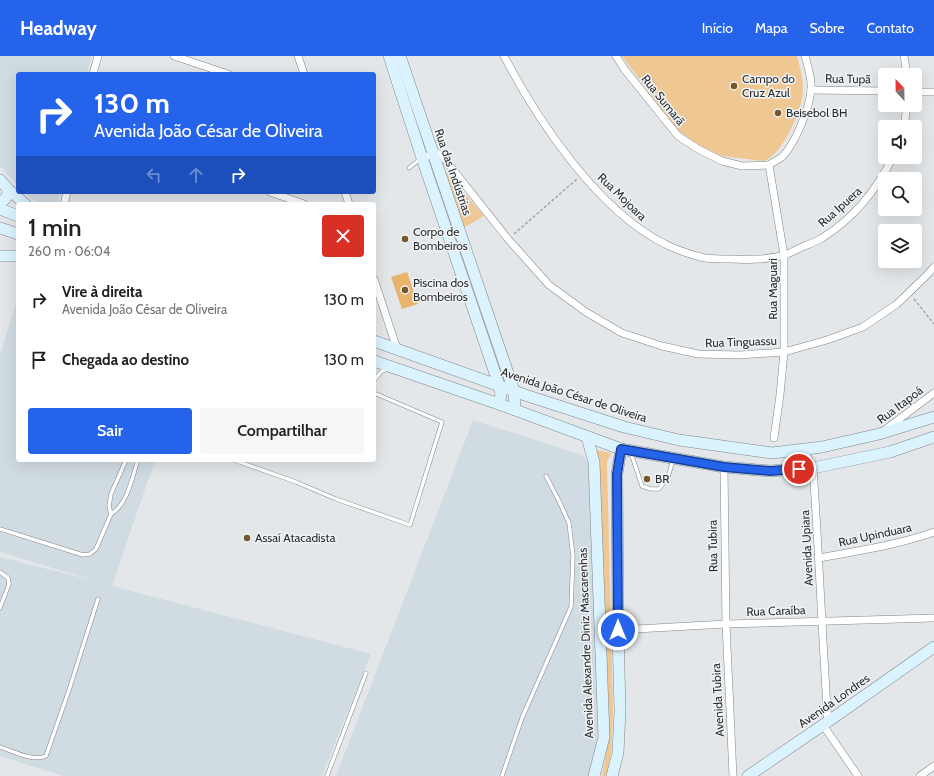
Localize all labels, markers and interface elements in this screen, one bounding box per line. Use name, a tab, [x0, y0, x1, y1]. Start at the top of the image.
text: Headway	[20, 17, 97, 40]
text: Início	[702, 19, 733, 37]
text: Mapa	[755, 19, 787, 37]
text: Sobre	[809, 19, 844, 37]
text: Contato	[866, 19, 914, 37]
north arrow	[878, 68, 922, 112]
map controls	[878, 68, 922, 268]
street label: Rua Sumarã	[638, 71, 689, 128]
place label: Campo do Cruz Azul	[742, 71, 795, 100]
street label: Rua Tupã	[825, 71, 871, 86]
marker: Campo do Cruz Azul	[729, 81, 739, 91]
text: 130 m	[94, 86, 170, 120]
icon: right	[28, 88, 80, 140]
place label: Beisebol BH	[786, 105, 847, 120]
marker: Beisebol BH	[773, 108, 783, 118]
text: Avenida João César de Oliveira	[94, 120, 323, 142]
button: sound	[878, 120, 922, 164]
street label: Rua das Indústrias	[432, 127, 475, 217]
icon: left	[143, 164, 165, 186]
icon: ahead	[185, 164, 207, 186]
icon: right	[227, 164, 249, 186]
street label: Rua Mojoara	[595, 170, 650, 224]
button: search	[878, 172, 922, 216]
street label: Rua Ipuera	[815, 183, 865, 230]
text: 1 min	[28, 213, 82, 242]
button: close	[322, 215, 364, 257]
place label: Corpo de Bombeiros	[413, 224, 468, 253]
button: layers	[878, 224, 922, 268]
marker: Corpo de Bombeiros	[400, 234, 410, 244]
text: 260 m · 06:04	[28, 243, 110, 259]
street label: Rua Maguari	[765, 258, 780, 320]
place label: Piscina dos Bombeiros	[413, 275, 469, 304]
text: Vire à direita	[62, 283, 143, 301]
marker: Piscina dos Bombeiros	[400, 285, 410, 295]
icon: right	[28, 289, 50, 311]
text: 130 m	[324, 291, 364, 309]
text: Avenida João César de Oliveira	[62, 301, 227, 317]
street label: Rua Tinguassu	[705, 333, 777, 350]
icon: arrive	[28, 349, 50, 371]
text: Chegada ao destino	[62, 351, 189, 369]
text: 130 m	[324, 351, 364, 369]
street label: Avenida João César de Oliveira	[499, 364, 649, 425]
street label: Rua Itapoá	[874, 382, 926, 427]
button: Sair	[28, 408, 192, 454]
button: Compartilhar	[200, 408, 364, 454]
pin	[782, 452, 816, 486]
icon: arrive	[788, 458, 810, 480]
place label: BR	[655, 471, 670, 486]
marker: BR	[642, 474, 652, 484]
street label: Avenida Upiara	[797, 509, 816, 586]
street label: Rua Upinduara	[837, 519, 913, 550]
street label: Rua Tubira	[705, 520, 720, 572]
place label: Assaí Atacadista	[255, 530, 336, 545]
marker: Assaí Atacadista	[242, 533, 252, 543]
street label: Avenida Alexandre Diniz Mascarenhas	[575, 547, 596, 739]
street label: Rua Caraíba	[746, 602, 806, 619]
position arrow	[597, 609, 639, 651]
street label: Avenida Tubira	[708, 663, 727, 737]
street label: Avenida Londres	[795, 670, 872, 731]

